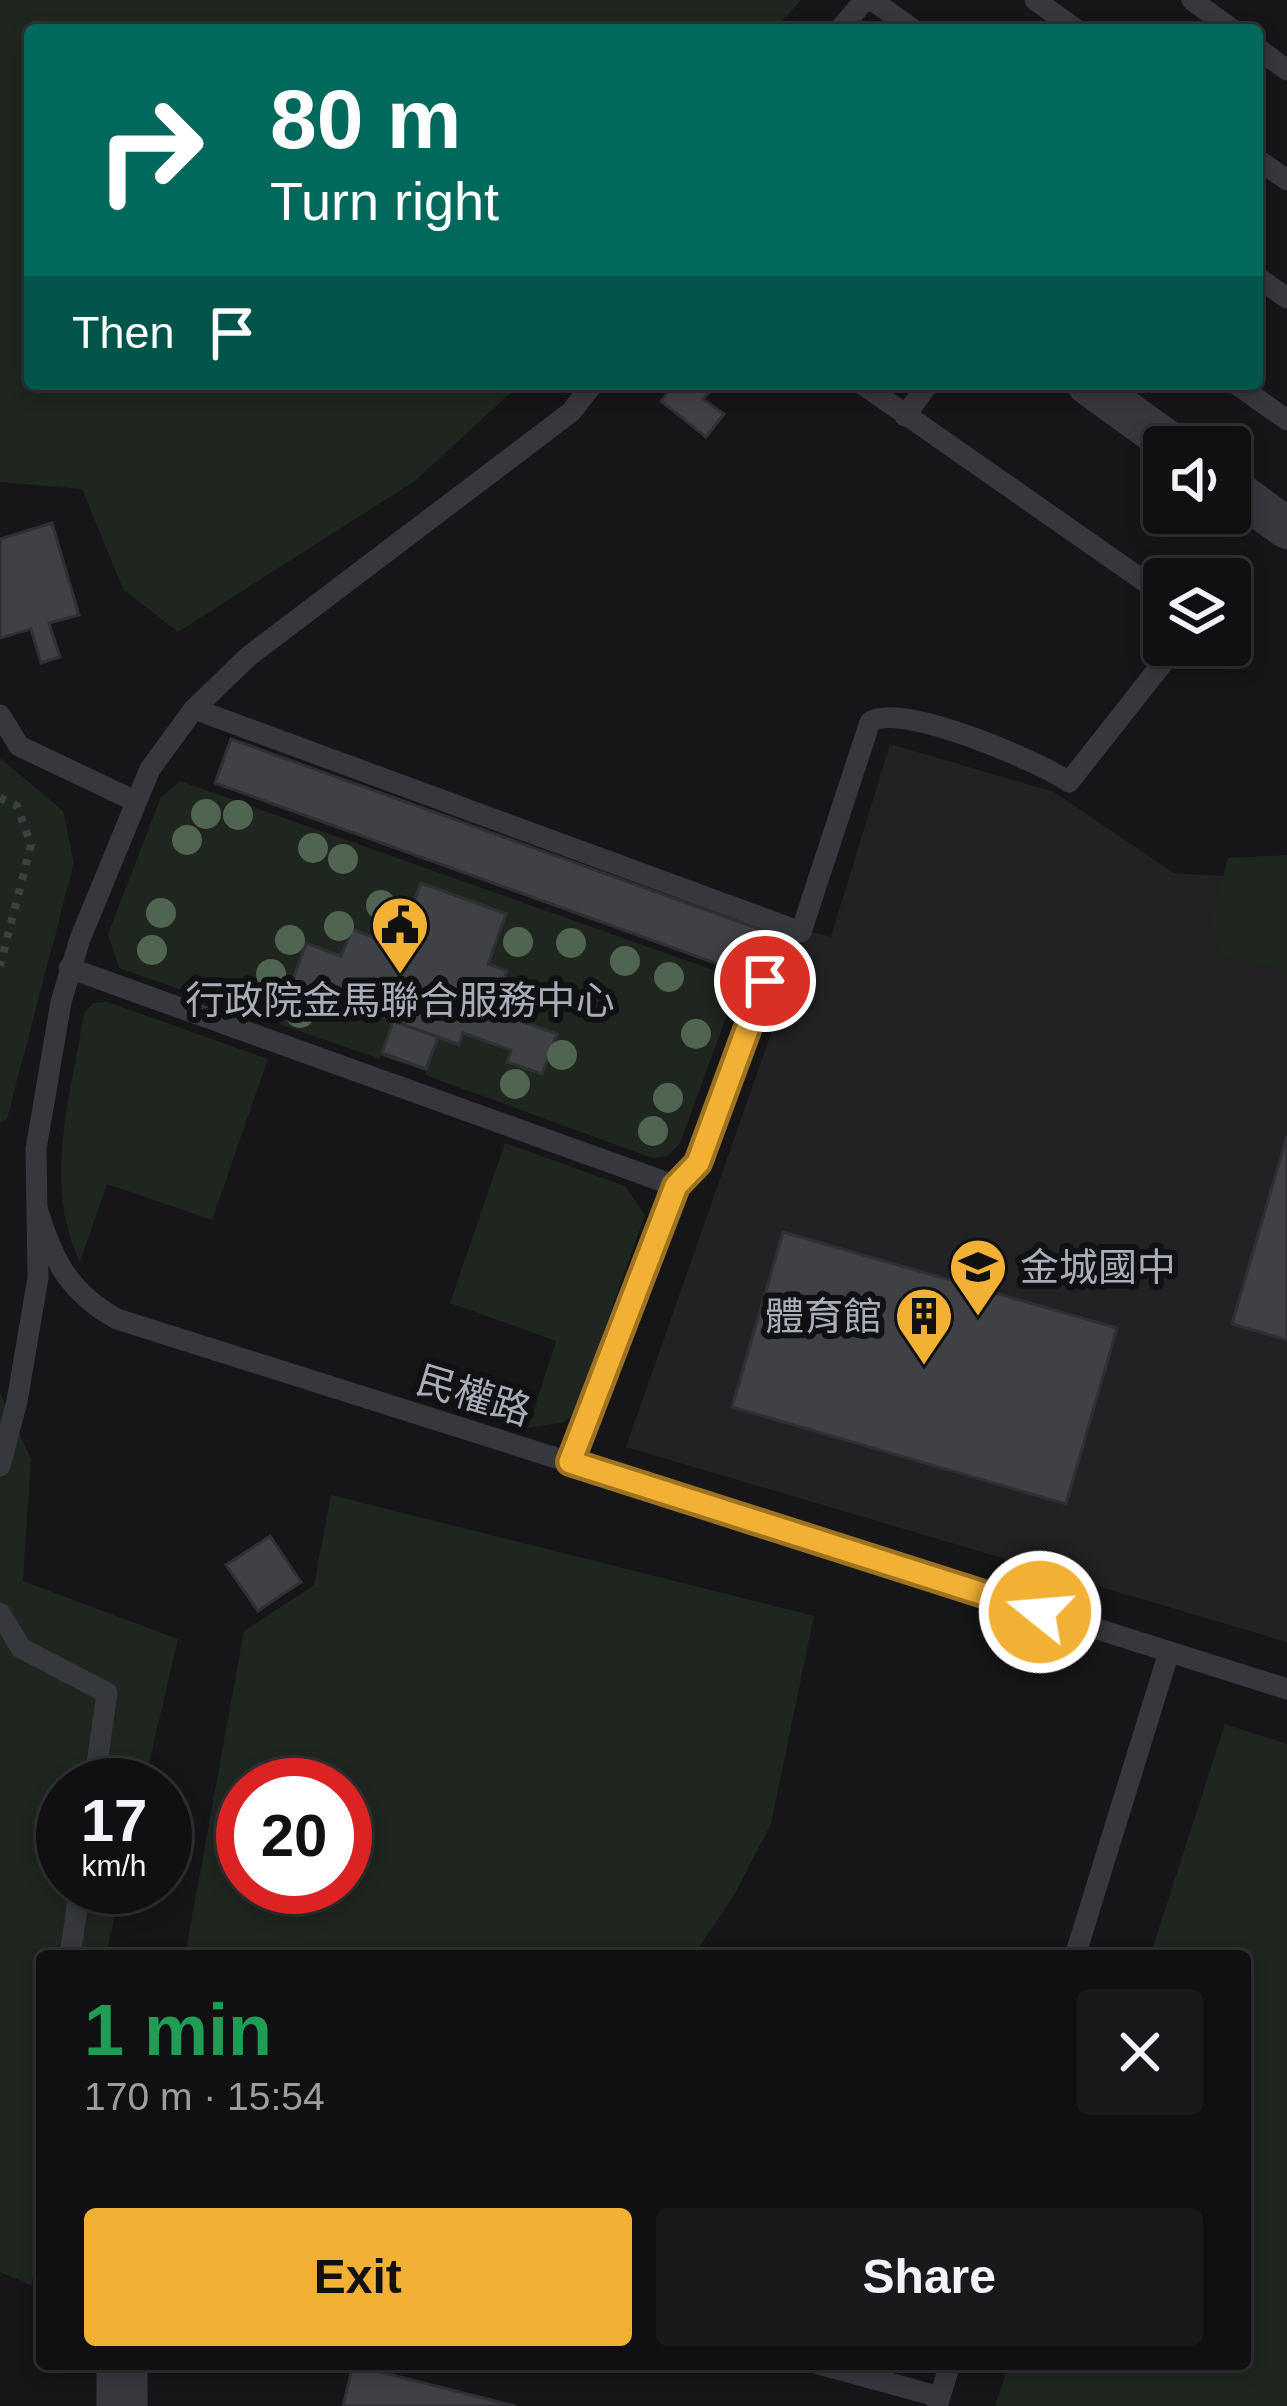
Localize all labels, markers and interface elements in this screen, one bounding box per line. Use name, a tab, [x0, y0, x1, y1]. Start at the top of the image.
icon: right	[72, 72, 228, 228]
text: 80 m	[270, 72, 461, 166]
text: Turn right	[270, 171, 499, 231]
icon: arrive	[199, 300, 265, 366]
text: Then	[72, 307, 175, 358]
map controls	[1143, 426, 1251, 666]
button: sound	[1143, 426, 1251, 534]
button: layers	[1143, 558, 1251, 666]
public building icon: 行政院金馬聯合服務中心	[369, 894, 431, 976]
pin	[714, 930, 816, 1032]
icon: arrive	[732, 948, 798, 1014]
place label: 行政院金馬聯合服務中心	[185, 979, 615, 1022]
school or university icon: 金城國中	[947, 1236, 1009, 1318]
place label: 金城國中	[1020, 1246, 1176, 1289]
building icon: 體育館	[893, 1285, 955, 1367]
place label: 體育館	[765, 1295, 882, 1338]
street label: 民權路	[412, 1358, 536, 1433]
position arrow	[977, 1549, 1103, 1675]
speed limit sign: 20	[216, 1758, 372, 1914]
text: 17	[81, 1787, 147, 1854]
text: km/h	[81, 1849, 147, 1882]
button: close	[1077, 1989, 1203, 2115]
text: 1 min	[84, 1990, 272, 2070]
text: 170 m · 15:54	[84, 2075, 325, 2118]
button: Exit	[84, 2208, 632, 2346]
button: Share	[656, 2208, 1203, 2346]

